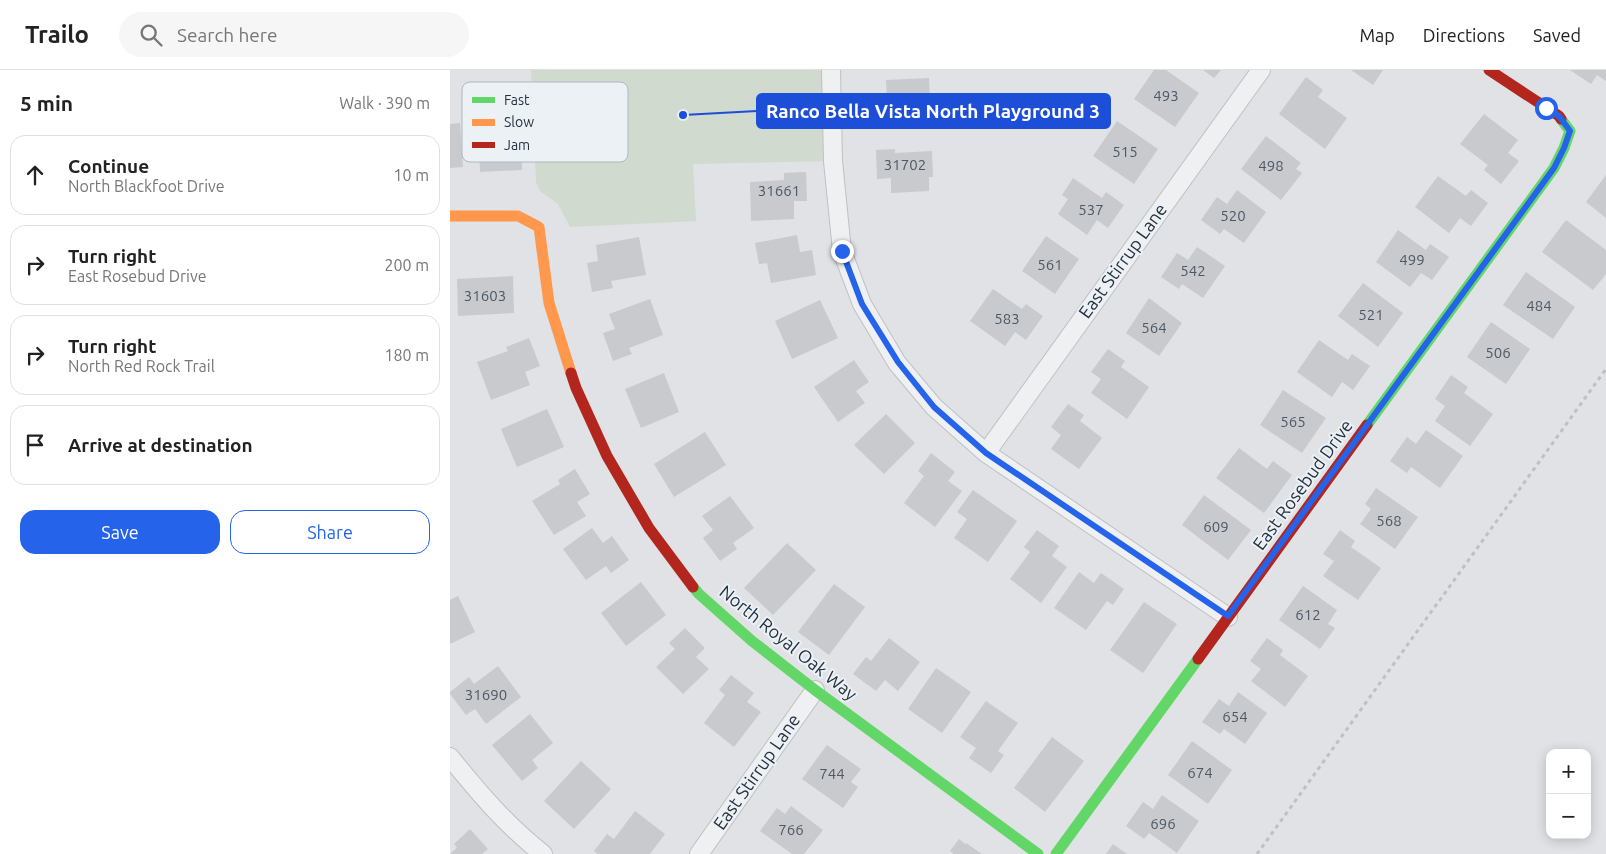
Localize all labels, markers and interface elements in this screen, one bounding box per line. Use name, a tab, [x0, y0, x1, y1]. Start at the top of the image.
search box	[119, 12, 469, 57]
text: Trailo	[25, 21, 89, 48]
icon: search	[137, 21, 165, 49]
text: Search here	[177, 24, 278, 46]
text: Map	[1359, 25, 1395, 45]
text: Directions	[1423, 25, 1505, 45]
text: Saved	[1533, 25, 1581, 45]
legend	[462, 82, 628, 162]
house number: 493	[1153, 87, 1179, 104]
text: 5 min	[20, 91, 73, 115]
text: Fast	[504, 92, 530, 108]
text: Walk · 390 m	[339, 94, 430, 112]
callout: Ranco Bella Vista North Playground 3	[757, 94, 1110, 128]
route start	[1535, 97, 1558, 120]
text: Ranco Bella Vista North Playground 3	[766, 100, 1100, 122]
text: Slow	[504, 114, 534, 130]
text: Jam	[504, 137, 530, 153]
house number: 515	[1112, 143, 1138, 160]
text: Continue	[68, 155, 149, 177]
house number: 31702	[884, 156, 926, 173]
house number: 498	[1258, 157, 1284, 174]
icon: ahead	[21, 161, 49, 189]
text: 10 m	[393, 166, 429, 184]
text: North Blackfoot Drive	[68, 177, 225, 195]
house number: 31661	[758, 182, 800, 199]
street label: East Stirrup Lane	[1074, 199, 1170, 321]
house number: 537	[1078, 201, 1104, 218]
house number: 520	[1220, 207, 1246, 224]
route end	[831, 240, 854, 263]
text: Turn right	[68, 245, 156, 267]
icon: right	[21, 251, 49, 279]
house number: 499	[1399, 251, 1425, 268]
text: 200 m	[384, 256, 429, 274]
house number: 561	[1037, 256, 1063, 273]
house number: 542	[1180, 262, 1206, 279]
text: East Rosebud Drive	[68, 267, 207, 285]
house number: 31603	[464, 287, 506, 304]
house number: 484	[1526, 297, 1552, 314]
house number: 521	[1358, 306, 1384, 323]
house number: 583	[994, 310, 1020, 327]
house number: 564	[1141, 319, 1167, 336]
text: Turn right	[68, 335, 156, 357]
icon: right	[21, 341, 49, 369]
house number: 506	[1485, 344, 1511, 361]
text: 180 m	[384, 346, 429, 364]
text: North Red Rock Trail	[68, 357, 215, 375]
house number: 565	[1280, 413, 1306, 430]
street label: East Rosebud Drive	[1248, 416, 1356, 553]
icon: arrive	[21, 431, 49, 459]
text: Arrive at destination	[68, 434, 253, 456]
button: Save	[20, 510, 220, 554]
button: Share	[230, 510, 430, 554]
house number: 568	[1376, 512, 1402, 529]
house number: 609	[1203, 518, 1229, 535]
street label: North Royal Oak Way	[716, 581, 862, 704]
house number: 612	[1295, 606, 1321, 623]
house number: 31690	[465, 686, 507, 703]
house number: 654	[1222, 708, 1248, 725]
street label: East Stirrup Lane	[709, 710, 804, 833]
map controls	[1546, 749, 1591, 839]
button: +	[1546, 749, 1591, 794]
house number: 674	[1187, 764, 1213, 781]
house number: 744	[819, 765, 845, 782]
button: −	[1546, 794, 1591, 839]
house number: 696	[1150, 815, 1176, 832]
house number: 766	[778, 821, 804, 838]

